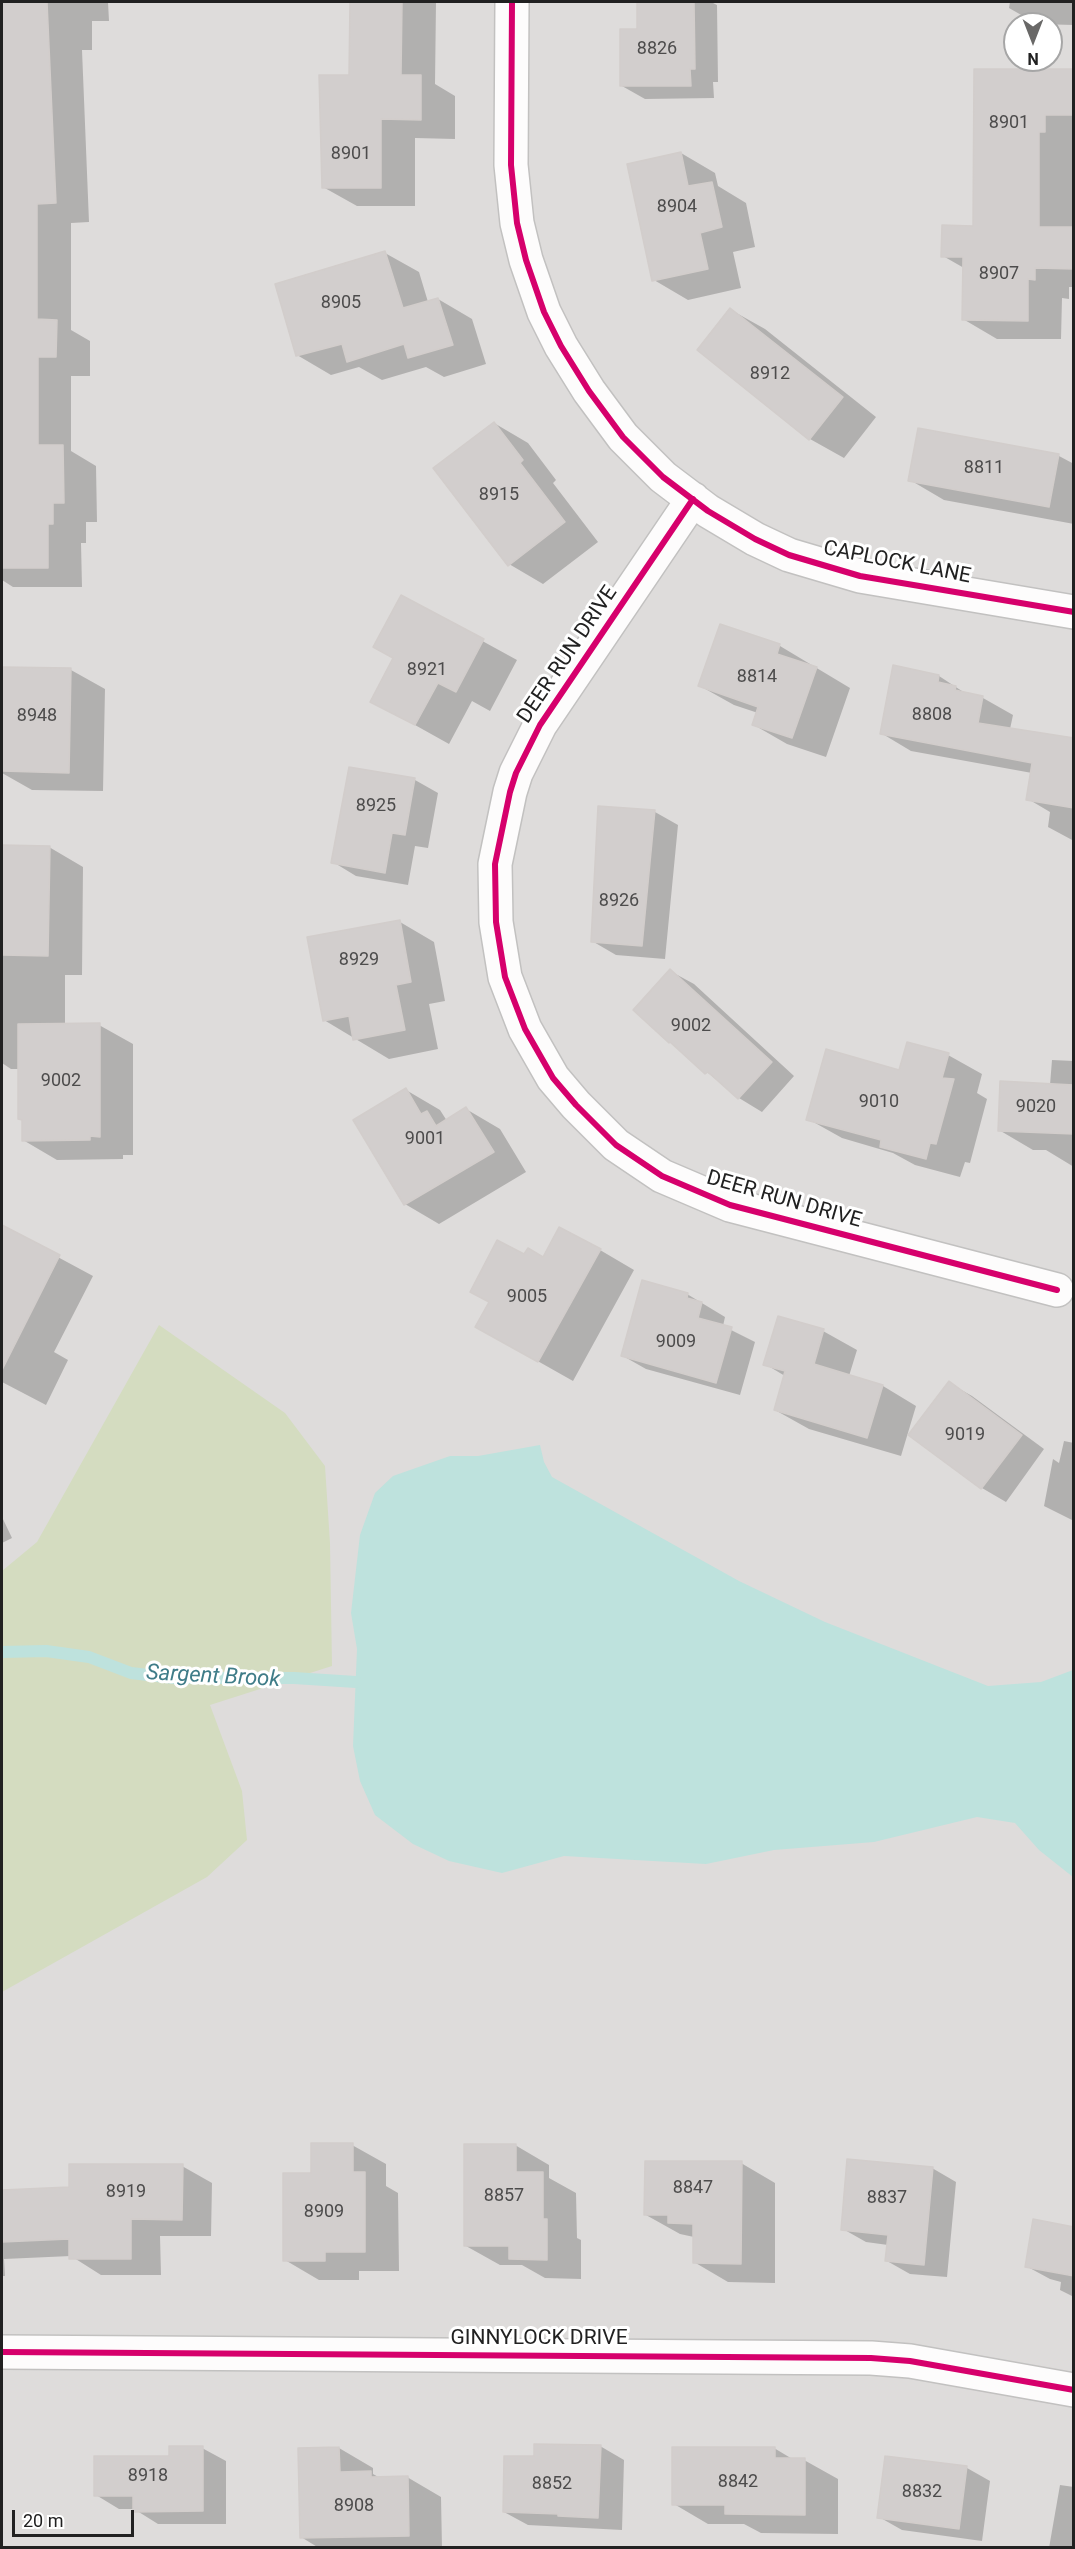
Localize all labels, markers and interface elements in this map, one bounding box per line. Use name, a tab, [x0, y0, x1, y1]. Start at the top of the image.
north arrow	[1003, 12, 1063, 72]
house number: 8826	[637, 38, 677, 60]
text: N	[1027, 49, 1039, 68]
house number: 8901	[989, 112, 1029, 134]
house number: 8901	[331, 143, 371, 165]
house number: 8904	[657, 196, 697, 218]
house number: 8907	[979, 263, 1019, 285]
house number: 8905	[321, 292, 361, 314]
house number: 8912	[750, 363, 790, 385]
house number: 8811	[964, 457, 1004, 479]
house number: 8915	[479, 484, 519, 506]
street label: CAPLOCK LANE	[821, 536, 973, 590]
street label: DEER RUN DRIVE	[513, 582, 623, 728]
house number: 8921	[407, 659, 447, 681]
house number: 8814	[737, 666, 777, 688]
house number: 8808	[912, 704, 952, 726]
house number: 8948	[17, 705, 57, 727]
house number: 8925	[356, 795, 396, 817]
house number: 8926	[599, 890, 639, 912]
house number: 8929	[339, 949, 379, 971]
house number: 9002	[671, 1015, 711, 1037]
house number: 9002	[41, 1070, 81, 1092]
house number: 9010	[859, 1091, 899, 1113]
house number: 9020	[1016, 1096, 1056, 1118]
house number: 9001	[405, 1128, 445, 1150]
street label: DEER RUN DRIVE	[703, 1166, 865, 1234]
house number: 9005	[507, 1286, 547, 1308]
house number: 9009	[656, 1331, 696, 1353]
house number: 9019	[945, 1424, 985, 1446]
water label: Sargent Brook	[145, 1660, 281, 1694]
house number: 8847	[673, 2177, 713, 2199]
house number: 8919	[106, 2181, 146, 2203]
house number: 8857	[484, 2185, 524, 2207]
house number: 8837	[867, 2187, 907, 2209]
house number: 8909	[304, 2201, 344, 2223]
street label: GINNYLOCK DRIVE	[450, 2326, 628, 2352]
house number: 8918	[128, 2465, 168, 2487]
house number: 8842	[718, 2471, 758, 2493]
house number: 8852	[532, 2473, 572, 2495]
house number: 8832	[902, 2481, 942, 2503]
house number: 8908	[334, 2495, 374, 2517]
scale bar	[15, 2498, 136, 2536]
text: 20 m	[23, 2510, 63, 2531]

